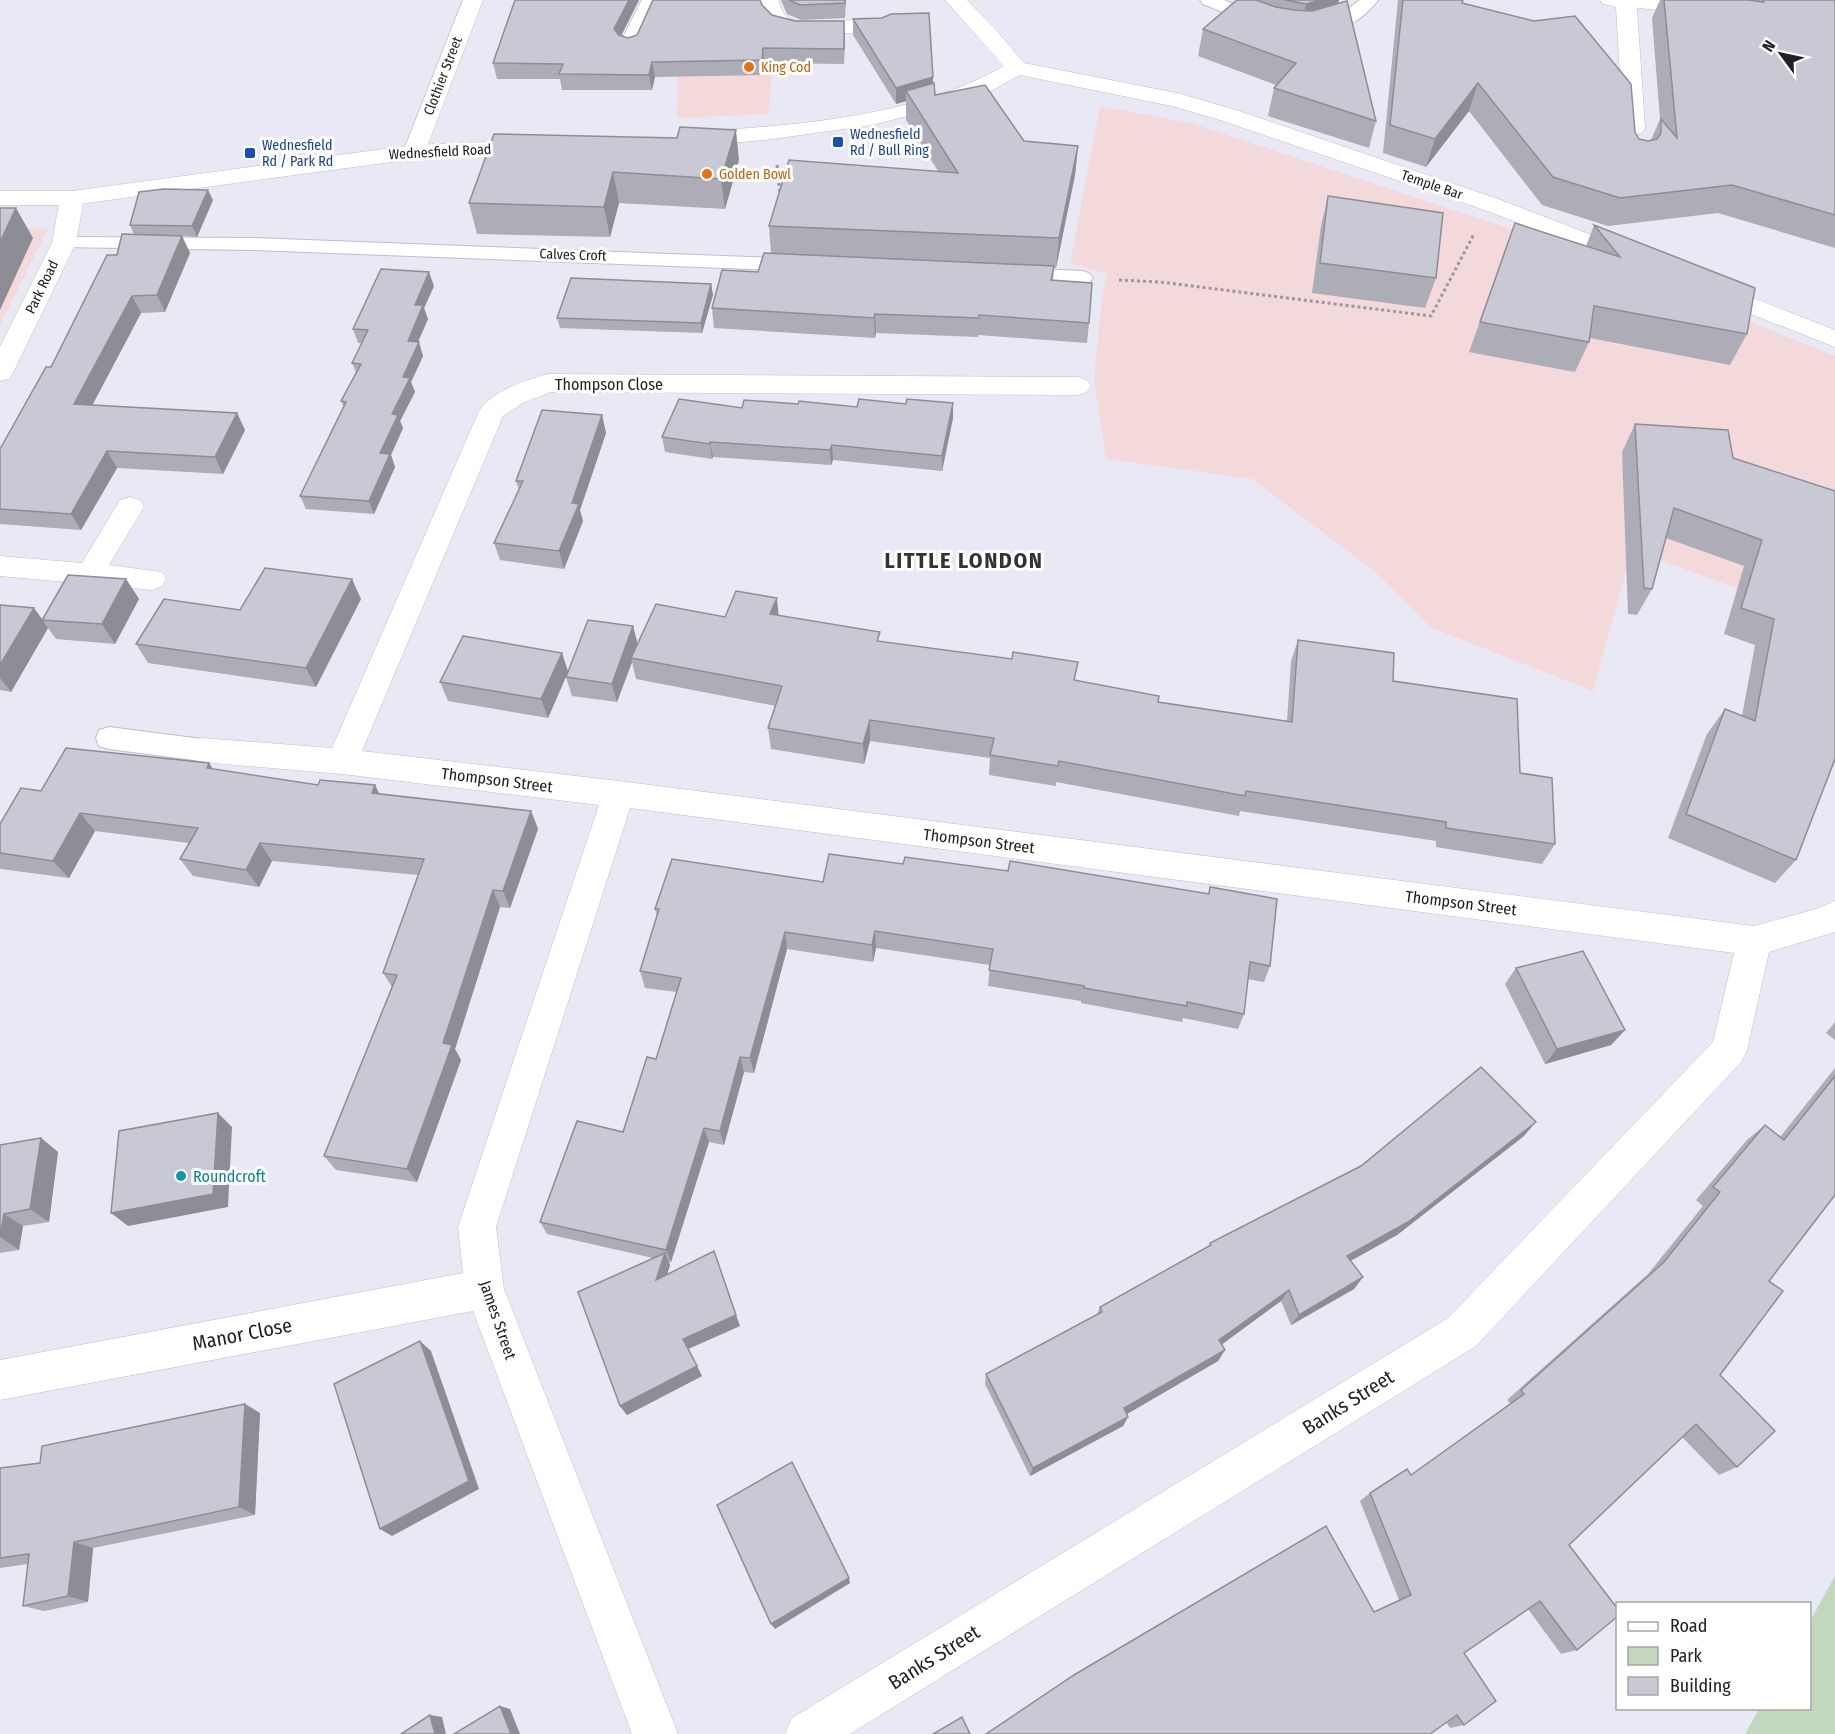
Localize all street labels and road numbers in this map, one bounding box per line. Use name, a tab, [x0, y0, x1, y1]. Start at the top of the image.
street label: Clothier Street	[420, 34, 466, 118]
street label: Wednesfield Road	[388, 141, 492, 163]
street label: Temple Bar	[1399, 167, 1465, 204]
street label: Calves Croft	[539, 245, 607, 265]
street label: Park Road	[22, 258, 62, 316]
street label: Thompson Close	[555, 375, 663, 394]
street label: Thompson Street	[440, 764, 554, 796]
street label: Thompson Street	[922, 825, 1036, 857]
street label: Thompson Street	[1404, 887, 1518, 919]
street label: James Street	[476, 1278, 521, 1363]
street label: Manor Close	[190, 1313, 294, 1355]
street label: Banks Street	[1298, 1364, 1398, 1439]
street label: Banks Street	[884, 1619, 984, 1694]

